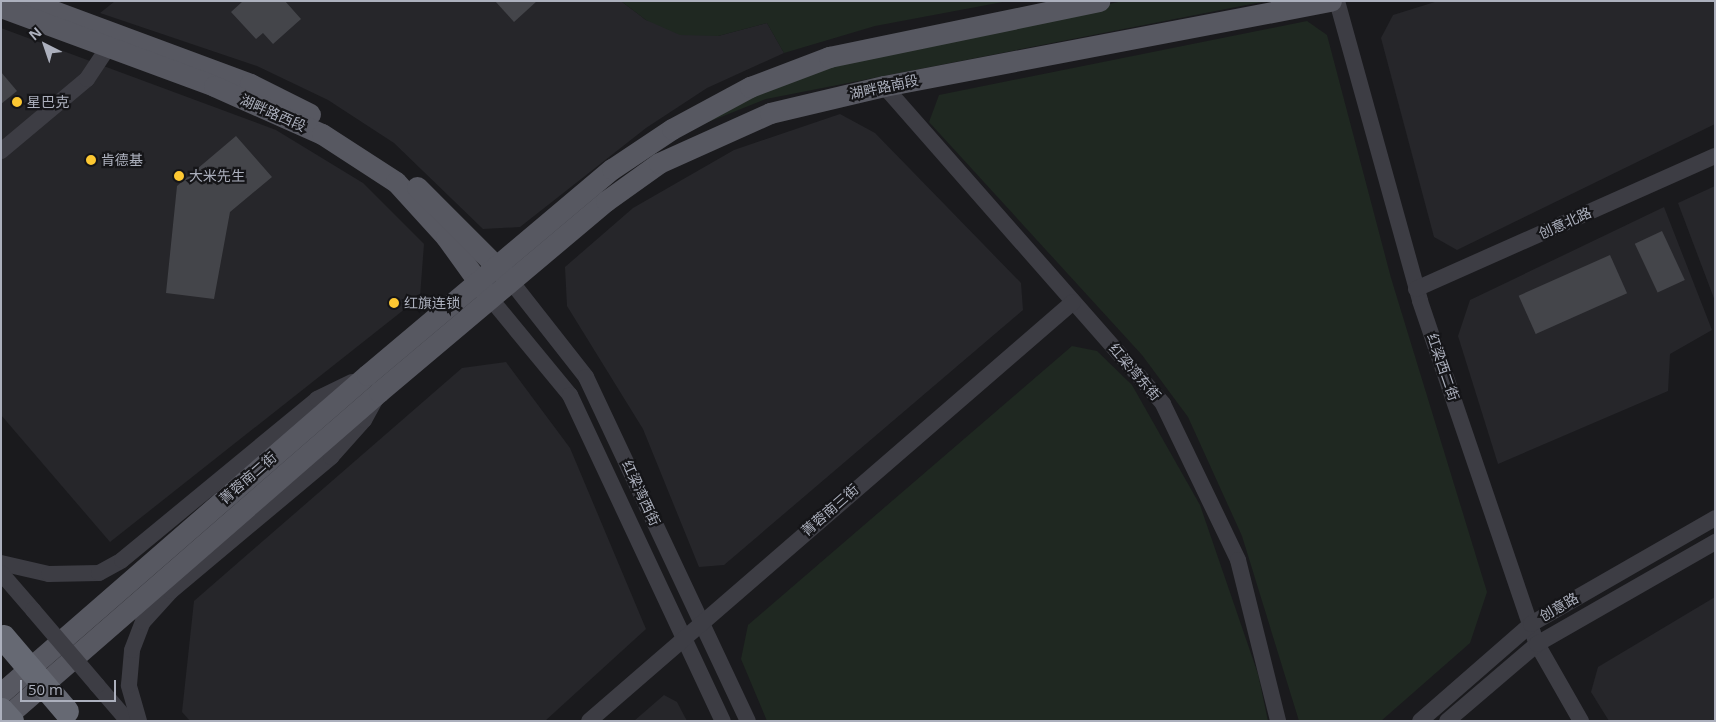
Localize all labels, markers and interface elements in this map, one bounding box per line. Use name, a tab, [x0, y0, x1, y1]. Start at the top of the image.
north arrow	[20, 20, 70, 70]
text: N	[24, 22, 45, 44]
street label: 湖畔路南段	[848, 72, 920, 102]
street label: 湖畔路西段	[238, 91, 308, 135]
place label: 星巴克	[27, 94, 69, 110]
marker: 星巴克	[11, 96, 23, 108]
place label: 肯德基	[101, 152, 143, 168]
marker: 肯德基	[85, 154, 97, 166]
place label: 大米先生	[189, 168, 245, 184]
marker: 大米先生	[173, 170, 185, 182]
street label: 创意北路	[1536, 204, 1594, 242]
place label: 红旗连锁	[404, 295, 460, 311]
marker: 红旗连锁	[388, 297, 400, 309]
street label: 红梁西二街	[1424, 331, 1462, 403]
street label: 红梁湾东街	[1106, 340, 1164, 404]
street label: 菁蓉南二街	[216, 449, 280, 507]
street label: 红梁湾西街	[619, 458, 663, 528]
street label: 菁蓉南三街	[798, 481, 862, 539]
street label: 创意路	[1537, 589, 1581, 625]
scale bar	[22, 670, 119, 702]
text: 50 m	[28, 679, 63, 699]

